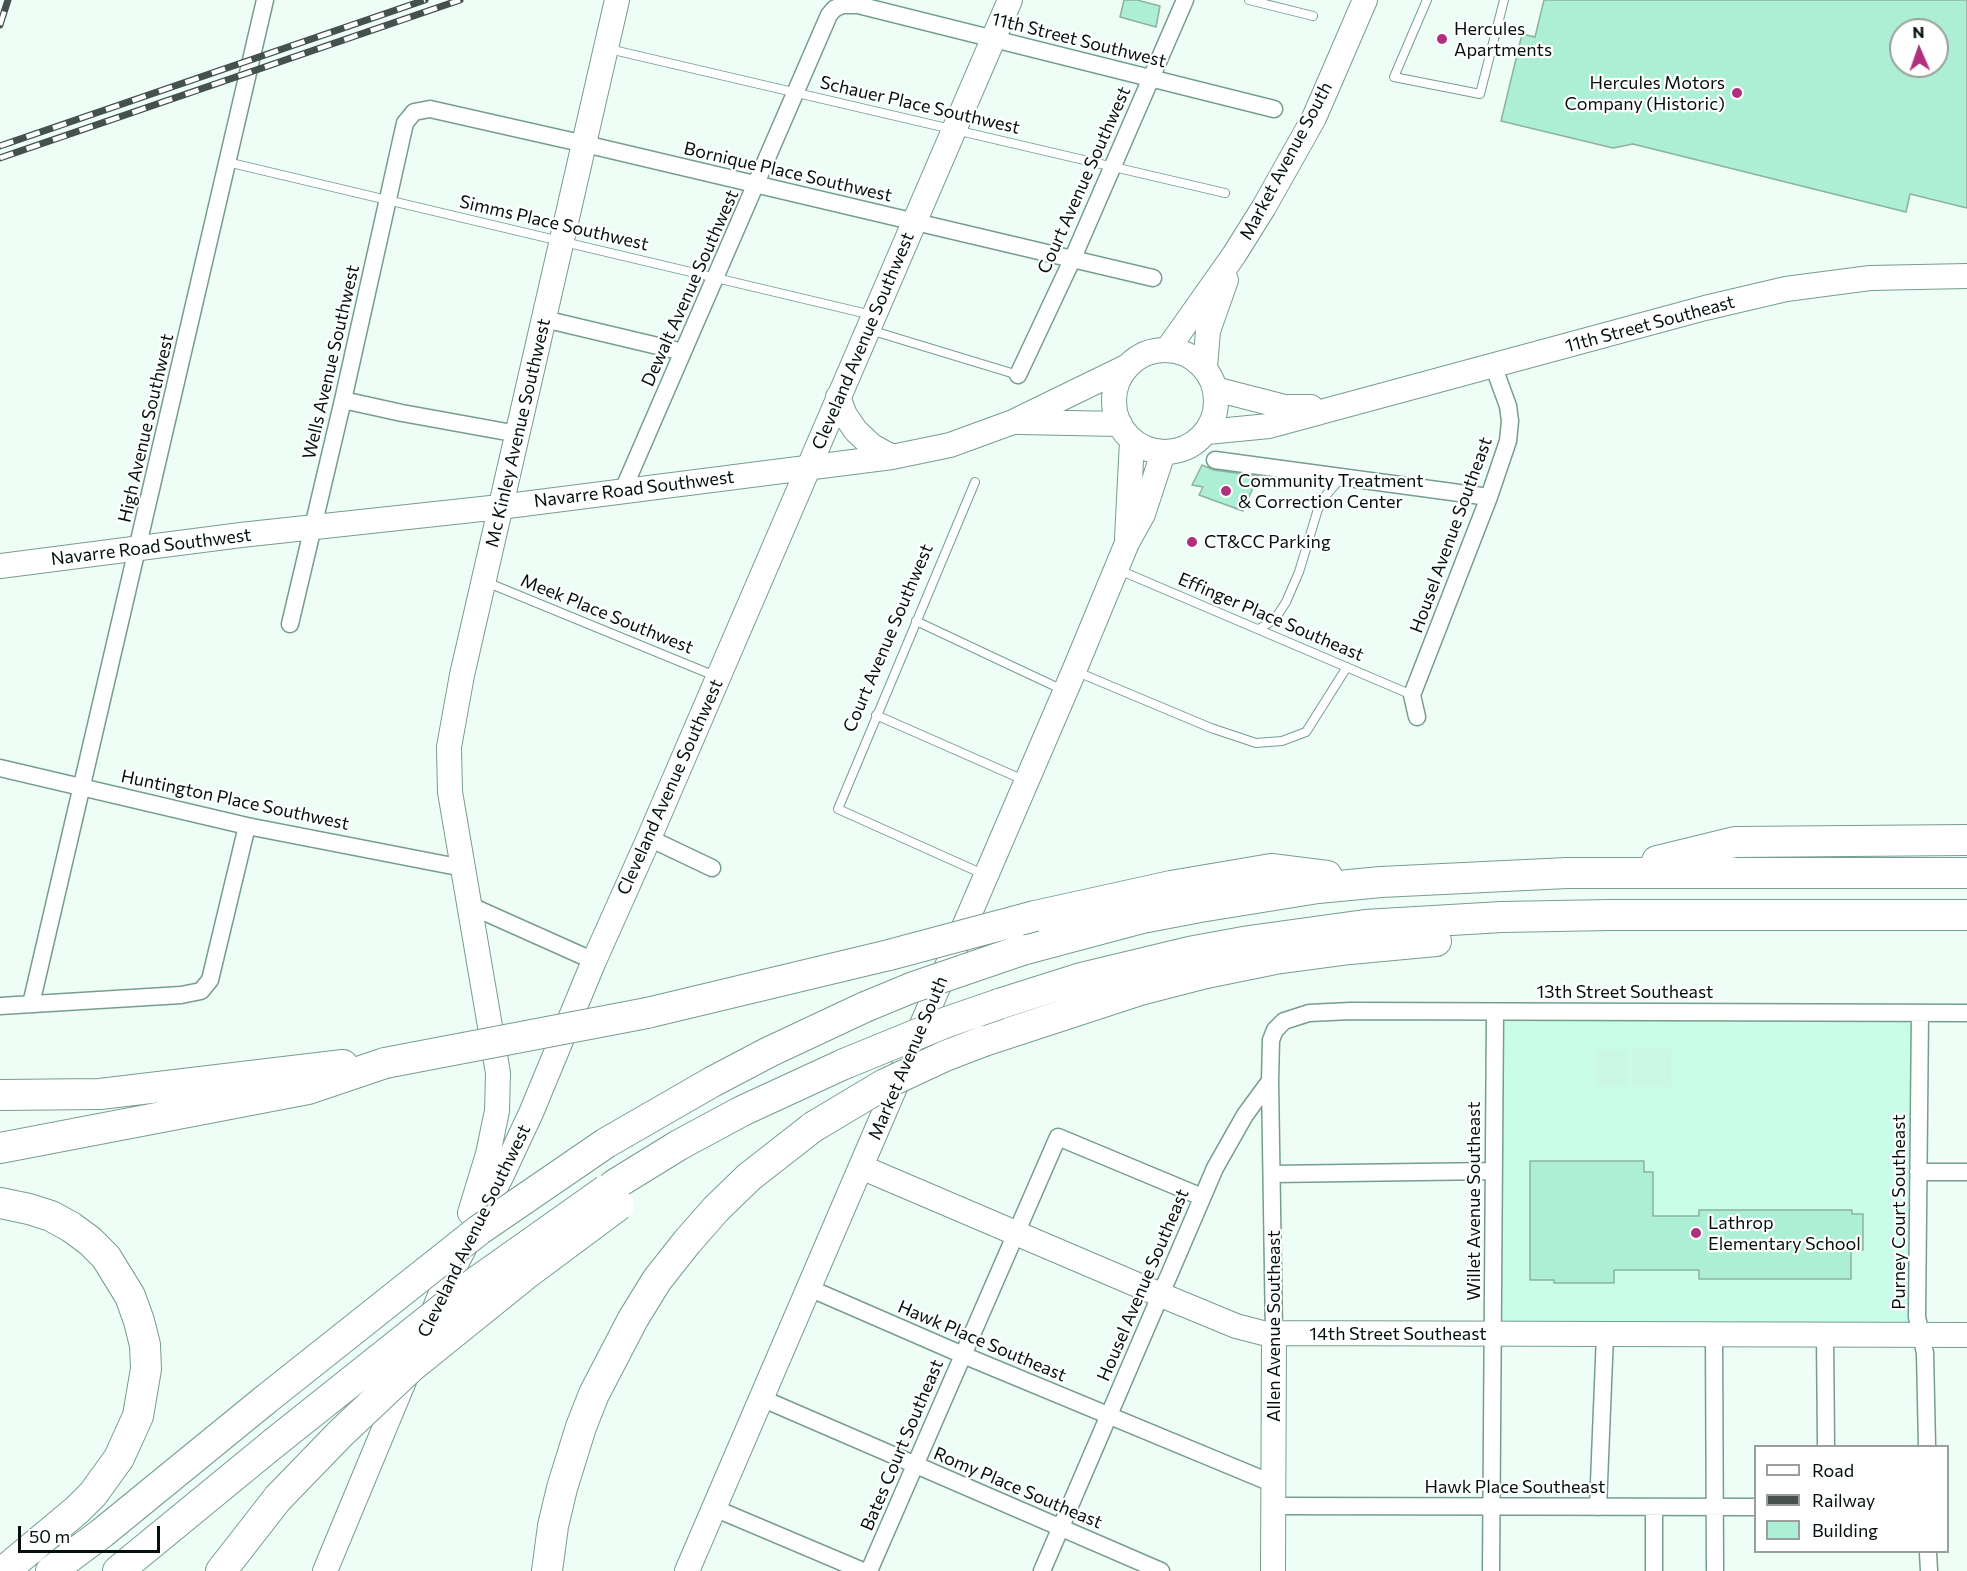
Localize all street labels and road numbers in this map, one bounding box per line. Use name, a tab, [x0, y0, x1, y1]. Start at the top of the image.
street label: 11th Street Southwest	[990, 8, 1168, 72]
street label: Schauer Place Southwest	[818, 71, 1022, 139]
street label: Market Avenue South	[1235, 78, 1337, 244]
street label: Court Avenue Southwest	[1033, 83, 1135, 277]
street label: Bornique Place Southwest	[682, 138, 894, 206]
street label: Dewalt Avenue Southwest	[637, 186, 743, 390]
street label: Simms Place Southwest	[457, 191, 651, 255]
street label: Cleveland Avenue Southwest	[807, 229, 919, 453]
street label: Wells Avenue Southwest	[298, 263, 364, 461]
street label: 11th Street Southeast	[1563, 291, 1737, 357]
street label: Mc Kinley Avenue Southwest	[481, 316, 555, 550]
street label: High Avenue Southwest	[114, 332, 178, 524]
street label: Housel Avenue Southeast	[1405, 434, 1497, 636]
street label: Navarre Road Southwest	[533, 466, 735, 512]
street label: Navarre Road Southwest	[50, 524, 252, 570]
street label: Court Avenue Southwest	[838, 541, 938, 735]
street label: Effinger Place Southeast	[1175, 568, 1367, 666]
street label: Meek Place Southwest	[517, 569, 697, 659]
street label: Cleveland Avenue Southwest	[613, 676, 727, 898]
street label: Huntington Place Southwest	[119, 765, 351, 835]
street label: Market Avenue South	[864, 973, 952, 1143]
street label: 13th Street Southeast	[1537, 981, 1713, 1003]
street label: Willet Avenue Southeast	[1463, 1101, 1485, 1301]
street label: Purney Court Southeast	[1888, 1114, 1910, 1310]
street label: Cleveland Avenue Southwest	[413, 1121, 535, 1341]
street label: Housel Avenue Southeast	[1093, 1186, 1193, 1384]
street label: Allen Avenue Southeast	[1263, 1230, 1285, 1422]
street label: Hawk Place Southeast	[895, 1296, 1069, 1386]
street label: 14th Street Southeast	[1309, 1323, 1487, 1345]
street label: Bates Court Southeast	[856, 1356, 948, 1534]
street label: Romy Place Southeast	[930, 1443, 1106, 1533]
street label: Hawk Place Southeast	[1425, 1476, 1605, 1498]

